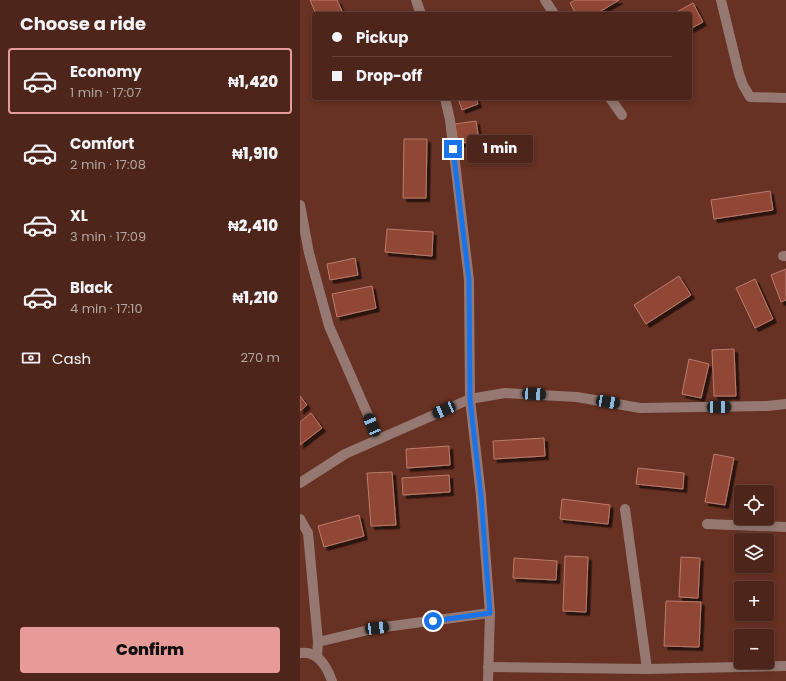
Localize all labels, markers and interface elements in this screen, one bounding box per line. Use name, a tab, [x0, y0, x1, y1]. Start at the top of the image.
text: Choose a ride	[20, 11, 146, 36]
text: Pickup	[356, 27, 408, 48]
text: Economy	[70, 61, 142, 82]
icon: car	[22, 63, 58, 99]
text: Drop-off	[356, 65, 422, 86]
text: ₦1,420	[228, 71, 278, 92]
text: 1 min · 17:07	[70, 83, 142, 102]
text: Comfort	[70, 133, 134, 154]
icon: car	[22, 135, 58, 171]
callout: 1 min	[467, 135, 533, 163]
text: 1 min	[483, 139, 517, 158]
route end	[444, 140, 462, 158]
text: ₦1,910	[232, 143, 278, 164]
text: 2 min · 17:08	[70, 155, 146, 174]
text: XL	[70, 205, 88, 226]
icon: car	[22, 207, 58, 243]
text: ₦2,410	[228, 215, 278, 236]
text: 3 min · 17:09	[70, 227, 146, 246]
text: Black	[70, 277, 113, 298]
icon: car	[22, 279, 58, 315]
text: ₦1,210	[232, 287, 278, 308]
text: 4 min · 17:10	[70, 299, 143, 318]
icon: cash	[20, 347, 42, 369]
text: Cash	[52, 348, 91, 369]
text: 270 m	[240, 348, 280, 367]
car	[522, 387, 546, 401]
car	[595, 394, 621, 410]
car	[431, 400, 457, 420]
car	[707, 401, 731, 413]
car	[362, 412, 382, 438]
map controls	[734, 485, 774, 669]
button: locate	[734, 485, 774, 525]
button: layers	[734, 533, 774, 573]
button: +	[734, 581, 774, 621]
route start	[424, 612, 442, 630]
car	[364, 621, 390, 635]
button: Confirm	[20, 627, 280, 673]
button: −	[734, 629, 774, 669]

